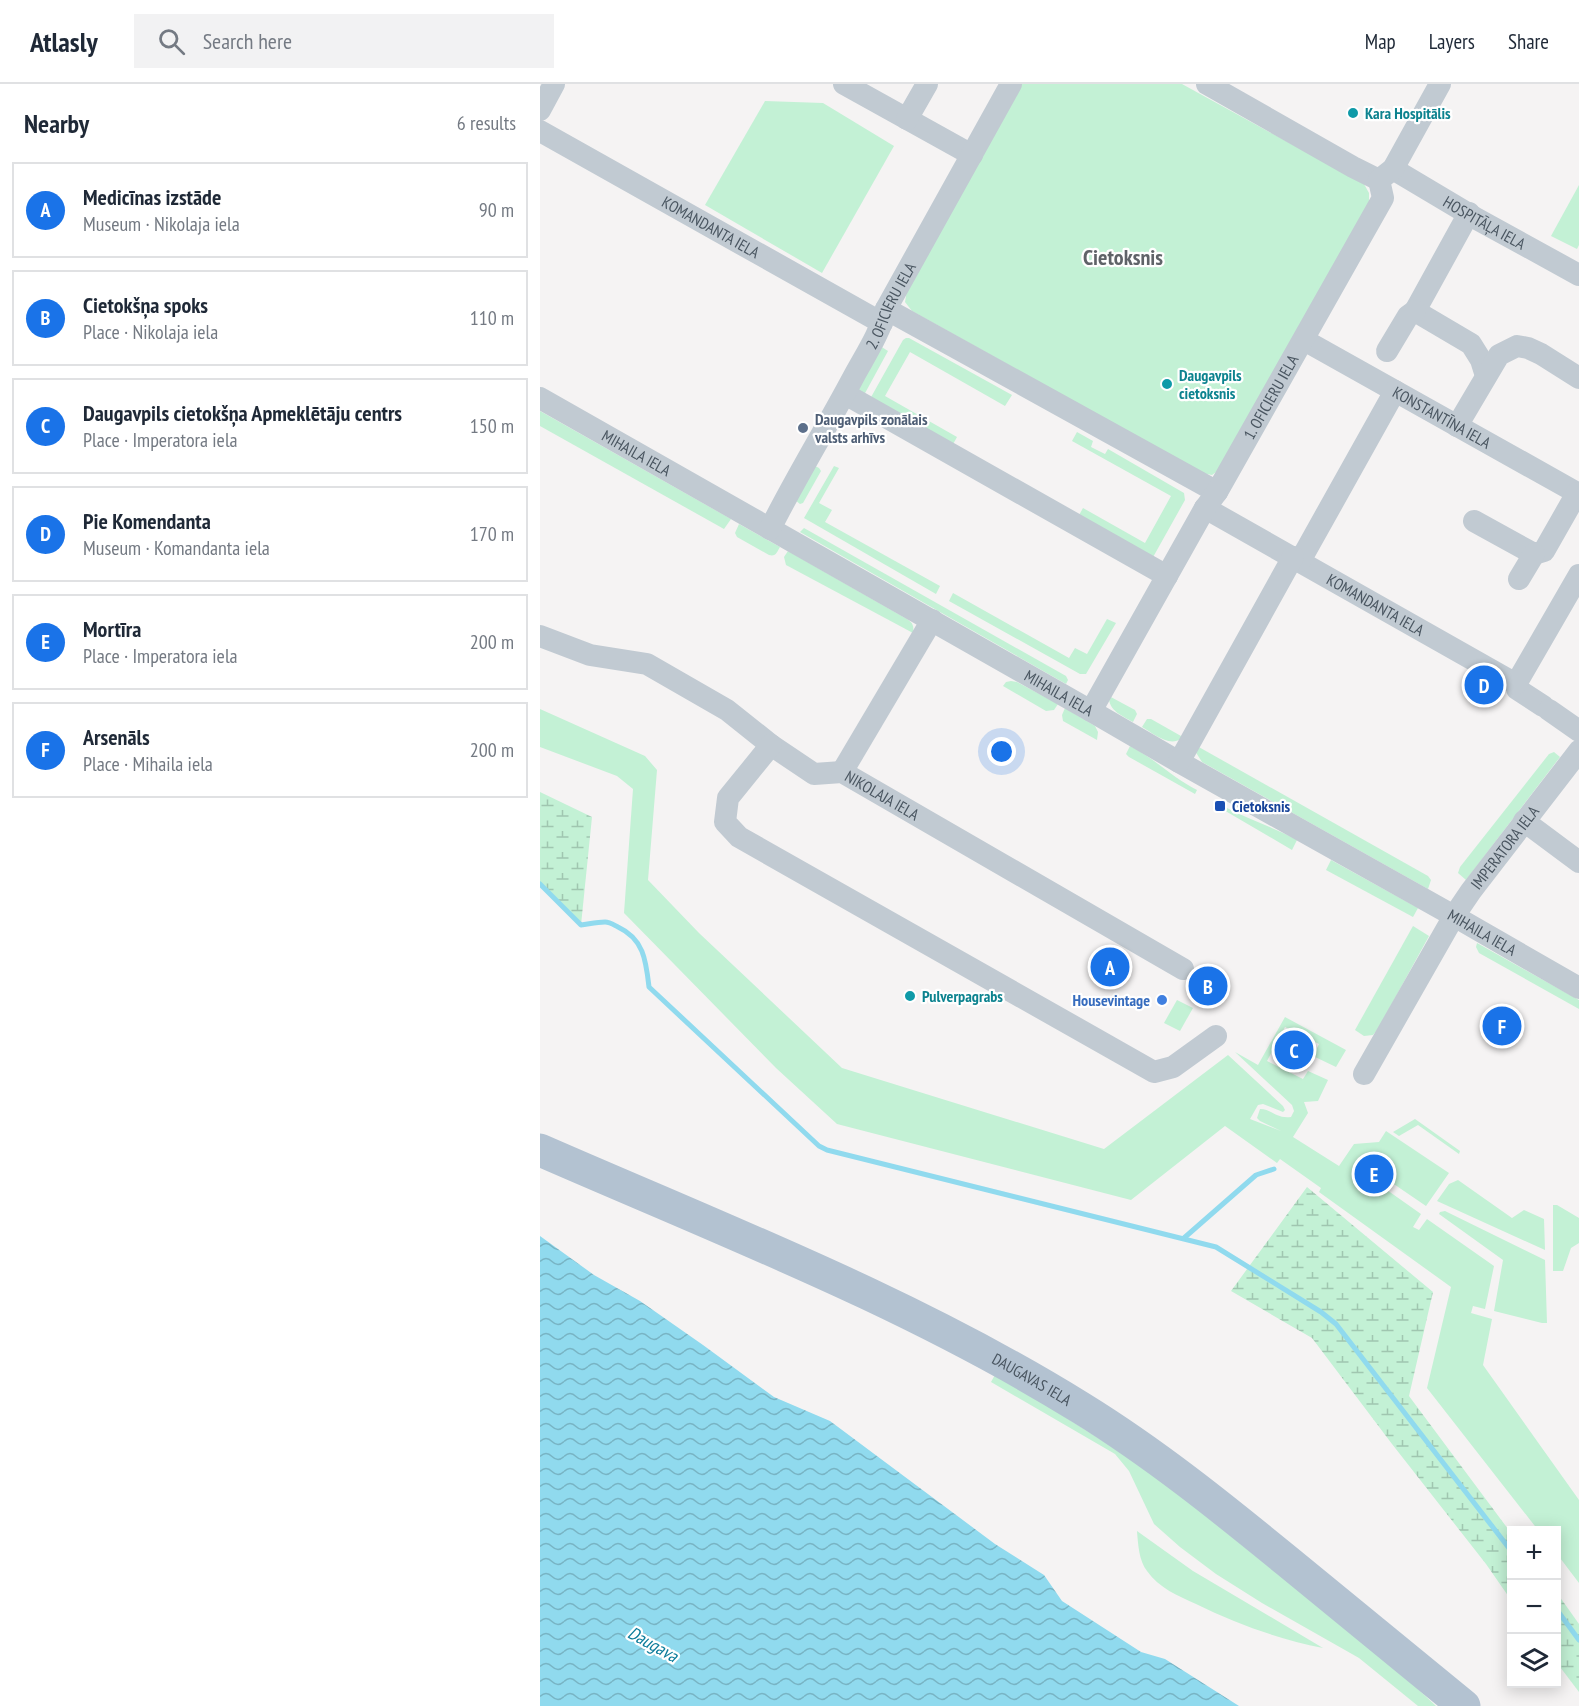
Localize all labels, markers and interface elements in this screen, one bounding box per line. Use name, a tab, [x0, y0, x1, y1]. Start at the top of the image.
search box	[134, 14, 554, 68]
text: Atlasly	[30, 23, 98, 60]
icon: search	[155, 25, 188, 58]
text: Search here	[203, 27, 292, 55]
text: Map	[1365, 28, 1396, 55]
text: Layers	[1429, 28, 1475, 55]
text: Share	[1508, 28, 1549, 55]
place label: Kara Hospitālis	[1365, 103, 1451, 123]
marker: Kara Hospitālis	[1346, 106, 1360, 120]
text: Nearby	[24, 107, 89, 140]
text: 6 results	[457, 110, 516, 136]
text: Medicīnas izstāde	[83, 183, 221, 211]
street label: HOSPITĀĻA IELA	[1440, 191, 1529, 254]
street label: KOMANDANTA IELA	[659, 192, 764, 262]
text: A	[40, 197, 51, 223]
text: 90 m	[479, 197, 514, 223]
text: Museum · Nikolaja iela	[83, 211, 240, 237]
district label: Cietoksnis	[1083, 243, 1163, 271]
street label: 2. OFICIERU IELA	[861, 258, 920, 352]
text: Cietokšņa spoks	[83, 291, 208, 319]
text: B	[41, 305, 50, 331]
text: 110 m	[470, 305, 514, 331]
text: Place · Nikolaja iela	[83, 319, 218, 345]
street label: 1. OFICIERU IELA	[1239, 351, 1303, 443]
place label: Daugavpils cietoksnis	[1179, 365, 1242, 403]
marker: Daugavpils cietoksnis	[1160, 377, 1174, 391]
street label: KONSTANTĪNA IELA	[1389, 382, 1495, 453]
text: Daugavpils cietokšņa Apmeklētāju centrs	[83, 399, 402, 427]
place label: Daugavpils zonālais valsts arhīvs	[814, 409, 928, 447]
text: C	[41, 413, 50, 439]
text: 150 m	[470, 413, 514, 439]
marker: Daugavpils zonālais valsts arhīvs	[796, 421, 810, 435]
street label: MIHAILA IELA	[599, 425, 675, 480]
text: Place · Imperatora iela	[83, 427, 238, 453]
text: Pie Komendanta	[83, 507, 211, 535]
text: D	[40, 521, 51, 547]
text: 170 m	[470, 521, 514, 547]
text: Museum · Komandanta iela	[83, 535, 270, 561]
street label: KOMANDANTA IELA	[1323, 569, 1428, 640]
text: Mortīra	[83, 615, 141, 643]
text: E	[41, 629, 50, 655]
text: 200 m	[470, 629, 514, 655]
text: Place · Imperatora iela	[83, 643, 238, 669]
pin: D	[1464, 662, 1504, 708]
street label: MIHAILA IELA	[1021, 665, 1097, 721]
text: Arsenāls	[83, 723, 150, 751]
text: F	[41, 737, 50, 763]
text: 200 m	[470, 737, 514, 763]
your location	[987, 737, 1016, 766]
text: Place · Mihaila iela	[83, 751, 213, 777]
street label: NIKOLAJA IELA	[842, 766, 923, 825]
place label: Cietoksnis	[1232, 796, 1291, 816]
marker: Cietoksnis	[1213, 799, 1227, 813]
street label: IMPERATORA IELA	[1466, 801, 1543, 893]
street label: MIHAILA IELA	[1444, 905, 1520, 960]
pin: A	[1090, 944, 1130, 990]
pin: B	[1188, 964, 1228, 1008]
place label: Pulverpagrabs	[922, 986, 1003, 1006]
marker: Pulverpagrabs	[903, 989, 917, 1003]
place label: Housevintage	[1073, 990, 1150, 1010]
marker: Housevintage	[1155, 993, 1169, 1007]
pin: F	[1482, 1004, 1522, 1048]
pin: C	[1274, 1028, 1314, 1072]
pin: E	[1354, 1152, 1394, 1196]
street label: DAUGAVAS IELA	[989, 1348, 1076, 1410]
map controls	[1507, 1526, 1561, 1688]
button: +	[1507, 1526, 1561, 1580]
button: −	[1507, 1580, 1561, 1634]
water label: Daugava	[624, 1621, 683, 1667]
button: layers	[1507, 1634, 1561, 1688]

